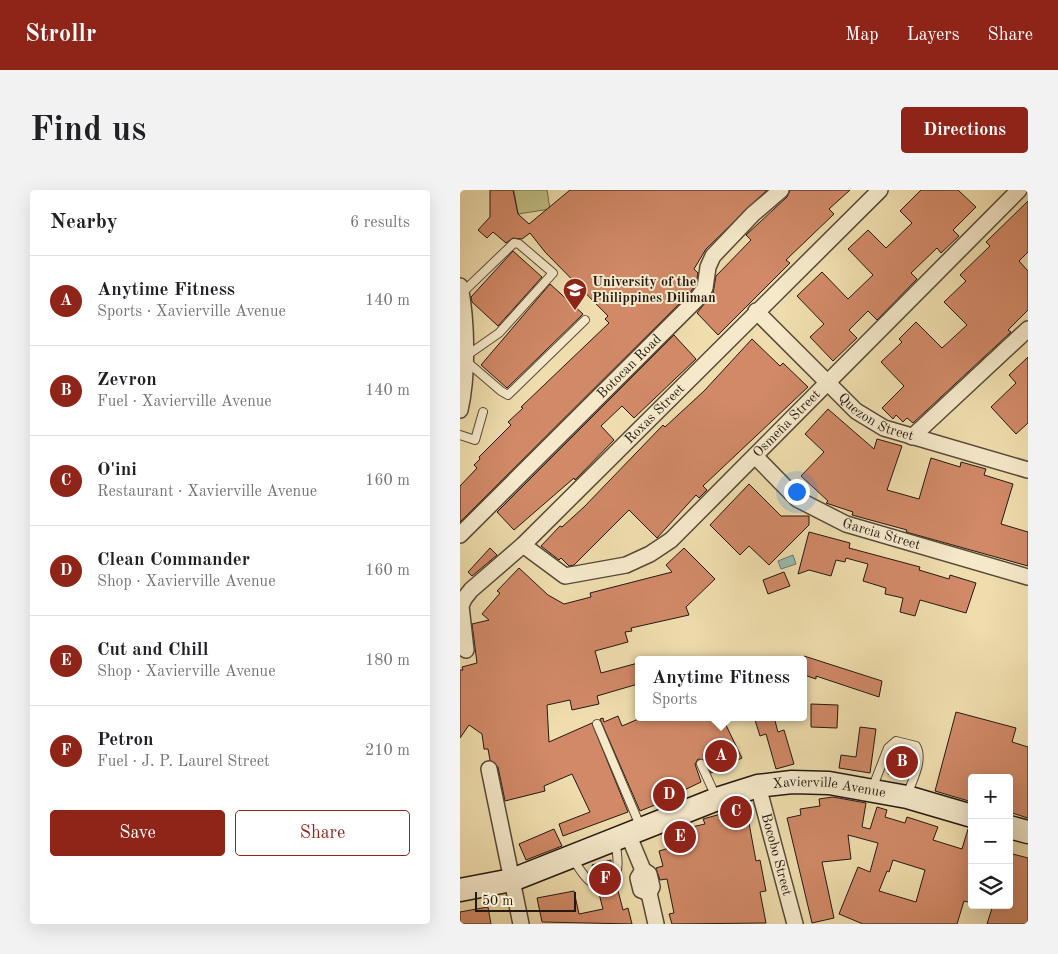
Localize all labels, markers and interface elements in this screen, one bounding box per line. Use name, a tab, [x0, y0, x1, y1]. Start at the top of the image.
text: Strollr	[25, 23, 96, 47]
text: Map	[845, 26, 879, 44]
text: Layers	[907, 26, 959, 44]
text: Share	[987, 26, 1033, 44]
button: Directions	[901, 107, 1028, 153]
text: Find us	[30, 113, 146, 148]
text: Nearby	[50, 212, 118, 233]
text: 6 results	[350, 215, 410, 231]
place label: University of the Philippines Diliman	[592, 275, 716, 305]
school or university icon: University of the Philippines Diliman	[562, 277, 588, 311]
text: Anytime Fitness	[97, 281, 235, 300]
text: A	[60, 293, 72, 309]
text: 140 m	[365, 293, 410, 309]
text: Sports · Xavierville Avenue	[97, 304, 286, 320]
street label: Botocan Road	[595, 332, 664, 401]
text: Zevron	[97, 371, 157, 390]
street label: Roxas Street	[622, 381, 687, 446]
text: B	[60, 383, 72, 399]
text: 140 m	[365, 383, 410, 399]
street label: Osmeña Street	[750, 387, 823, 460]
street label: Quezon Street	[835, 390, 915, 443]
text: Fuel · Xavierville Avenue	[97, 394, 272, 410]
text: O'ini	[97, 461, 137, 480]
text: C	[61, 473, 71, 489]
text: 160 m	[365, 473, 410, 489]
your location	[784, 479, 810, 505]
text: Restaurant · Xavierville Avenue	[97, 484, 317, 500]
street label: Garcia Street	[841, 516, 922, 552]
text: Clean Commander	[97, 551, 250, 570]
text: D	[60, 563, 72, 579]
text: 160 m	[365, 563, 410, 579]
text: Shop · Xavierville Avenue	[97, 574, 276, 590]
text: Cut and Chill	[97, 641, 209, 660]
text: E	[60, 653, 72, 669]
text: 180 m	[365, 653, 410, 669]
popup	[635, 656, 807, 721]
text: Shop · Xavierville Avenue	[97, 664, 276, 680]
text: Anytime Fitness	[652, 669, 790, 688]
text: Sports	[652, 692, 697, 708]
text: Petron	[97, 731, 154, 750]
pin: A	[705, 737, 737, 775]
text: F	[61, 743, 71, 759]
text: 210 m	[365, 743, 410, 759]
pin: B	[886, 743, 918, 781]
text: Fuel · J. P. Laurel Street	[97, 754, 270, 770]
map controls	[968, 774, 1013, 909]
button: +	[968, 774, 1013, 819]
street label: Xavierville Avenue	[772, 775, 887, 800]
pin: D	[653, 776, 685, 814]
pin: C	[720, 793, 752, 831]
button: Save	[50, 810, 225, 856]
button: Share	[235, 810, 410, 856]
street label: Bocobo Street	[759, 812, 794, 897]
pin: E	[664, 818, 696, 856]
button: −	[968, 819, 1013, 864]
pin: F	[589, 860, 621, 898]
button: layers	[968, 864, 1013, 909]
scale bar	[475, 889, 576, 912]
text: 50 m	[482, 894, 513, 908]

